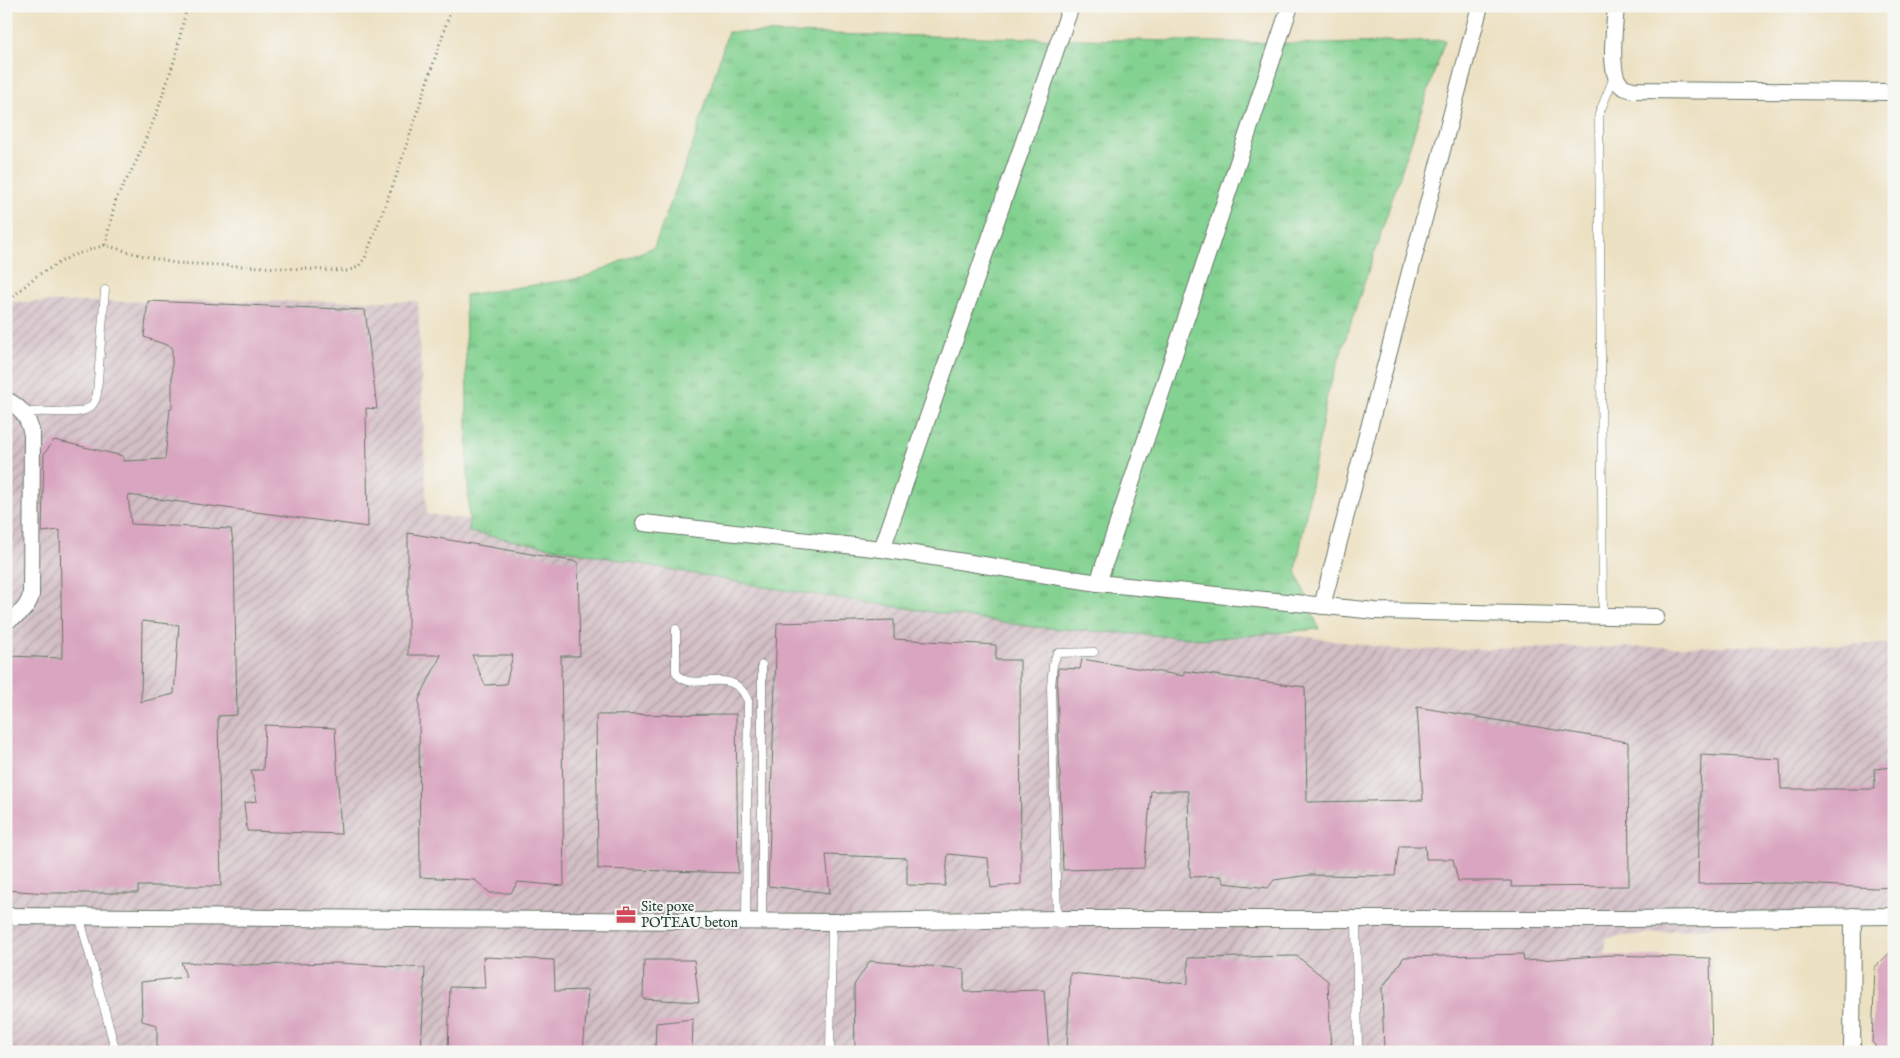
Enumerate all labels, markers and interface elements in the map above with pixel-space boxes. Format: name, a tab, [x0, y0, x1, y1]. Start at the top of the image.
place label: Site poxe POTEAU beton	[641, 898, 739, 932]
office icon: Site poxe POTEAU beton	[615, 904, 637, 926]

